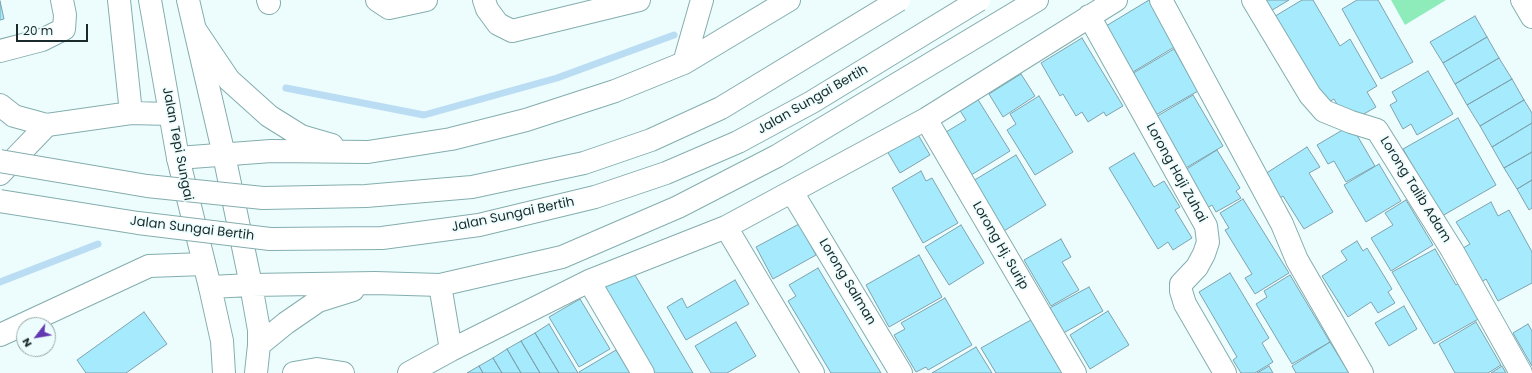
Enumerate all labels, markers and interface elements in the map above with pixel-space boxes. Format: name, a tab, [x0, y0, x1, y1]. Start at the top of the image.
scale bar	[18, 16, 90, 42]
text: 20 m	[23, 22, 53, 39]
street label: Jalan Sungai Bertih	[755, 62, 871, 138]
street label: Jalan Tepi Sungai	[158, 86, 196, 202]
street label: Lorong Haji Zuhai	[1142, 121, 1210, 225]
street label: Lorong Talib Adam	[1376, 134, 1454, 246]
street label: Jalan Sungai Bertih	[450, 194, 576, 236]
street label: Lorong Hj. Surip	[969, 199, 1031, 293]
street label: Jalan Sungai Bertih	[129, 214, 255, 244]
street label: Lorong Salman	[815, 236, 879, 328]
north arrow	[16, 317, 56, 357]
text: N	[18, 335, 36, 350]

